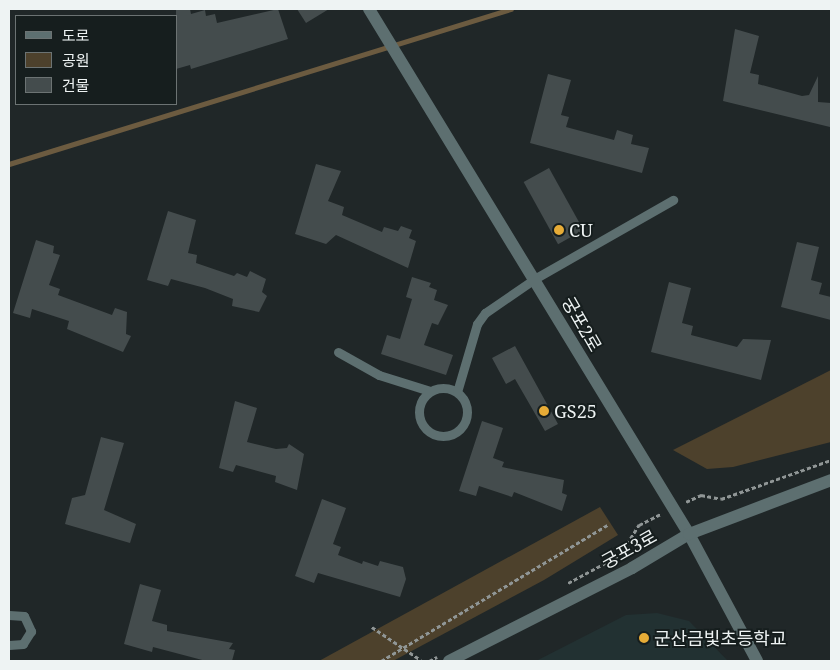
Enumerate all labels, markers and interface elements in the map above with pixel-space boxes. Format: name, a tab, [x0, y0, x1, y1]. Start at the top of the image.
legend	[15, 15, 178, 105]
text: 도로	[62, 25, 90, 45]
text: 공원	[62, 50, 90, 70]
text: 건물	[62, 75, 90, 95]
place label: CU	[569, 219, 593, 241]
marker: CU	[553, 224, 565, 236]
street label: 궁포2로	[558, 293, 606, 355]
place label: GS25	[554, 400, 597, 422]
marker: GS25	[538, 405, 550, 417]
street label: 궁포3로	[598, 525, 660, 573]
place label: 군산금빛초등학교	[654, 627, 786, 649]
marker: 군산금빛초등학교	[638, 632, 650, 644]

